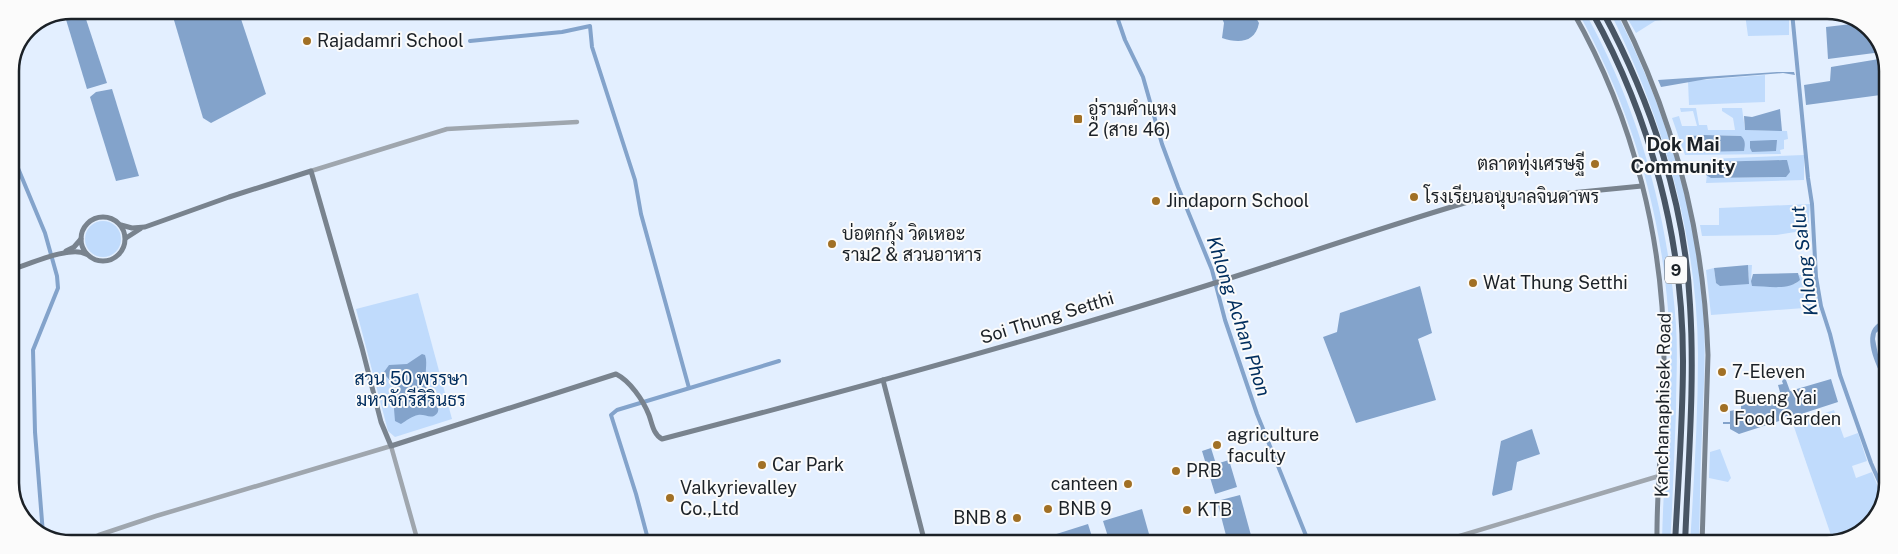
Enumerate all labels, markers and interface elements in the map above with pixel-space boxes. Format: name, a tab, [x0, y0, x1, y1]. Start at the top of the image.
place label: Rajadamri School	[317, 30, 464, 51]
marker: Rajadamri School	[301, 35, 313, 47]
place label: อู่รามคำแหง 2 (สาย 46)	[1088, 97, 1177, 140]
marker: อู่รามคำแหง 2 (สาย 46)	[1072, 113, 1084, 125]
district label: Dok Mai Community	[1631, 133, 1736, 177]
place label: ตลาดทุ่งเศรษฐี	[1477, 151, 1585, 176]
marker: ตลาดทุ่งเศรษฐี	[1589, 158, 1601, 170]
place label: โรงเรียนอนุบาลจินดาพร	[1423, 184, 1599, 209]
place label: Jindaporn School	[1166, 190, 1309, 211]
marker: โรงเรียนอนุบาลจินดาพร	[1408, 191, 1420, 203]
marker: Jindaporn School	[1150, 195, 1162, 207]
water label: Khlong Salut	[1786, 205, 1822, 317]
place label: บ่อตกกุ้ง วิดเหอะ ราม2 & สวนอาหาร	[842, 222, 982, 265]
water label: Khlong Achan Phon	[1203, 233, 1275, 399]
marker: บ่อตกกุ้ง วิดเหอะ ราม2 & สวนอาหาร	[826, 238, 838, 250]
road number: 9	[1665, 256, 1687, 284]
place label: Wat Thung Setthi	[1483, 272, 1628, 293]
marker: Wat Thung Setthi	[1467, 277, 1479, 289]
street label: Soi Thung Setthi	[978, 287, 1116, 348]
street label: Kanchanaphisek Road	[1650, 312, 1675, 498]
place label: 7-Eleven	[1732, 361, 1805, 382]
marker: 7-Eleven	[1716, 366, 1728, 378]
park label: สวน 50 พรรษา มหาจักรีสิรินธร	[354, 368, 468, 410]
place label: Bueng Yai Food Garden	[1734, 387, 1841, 429]
marker: Bueng Yai Food Garden	[1718, 402, 1730, 414]
place label: agriculture faculty	[1227, 424, 1319, 466]
marker: agriculture faculty	[1211, 439, 1223, 451]
place label: Car Park	[772, 454, 844, 475]
marker: Car Park	[756, 459, 768, 471]
place label: PRB	[1186, 460, 1222, 481]
marker: PRB	[1170, 465, 1182, 477]
place label: canteen	[1051, 473, 1118, 494]
place label: Valkyrievalley Co.,Ltd	[680, 477, 797, 519]
marker: canteen	[1122, 478, 1134, 490]
marker: Valkyrievalley Co.,Ltd	[664, 492, 676, 504]
place label: BNB 9	[1058, 498, 1111, 519]
place label: KTB	[1197, 499, 1232, 520]
marker: BNB 9	[1042, 503, 1054, 515]
marker: KTB	[1181, 504, 1193, 516]
place label: BNB 8	[953, 507, 1007, 528]
marker: BNB 8	[1011, 512, 1023, 524]

